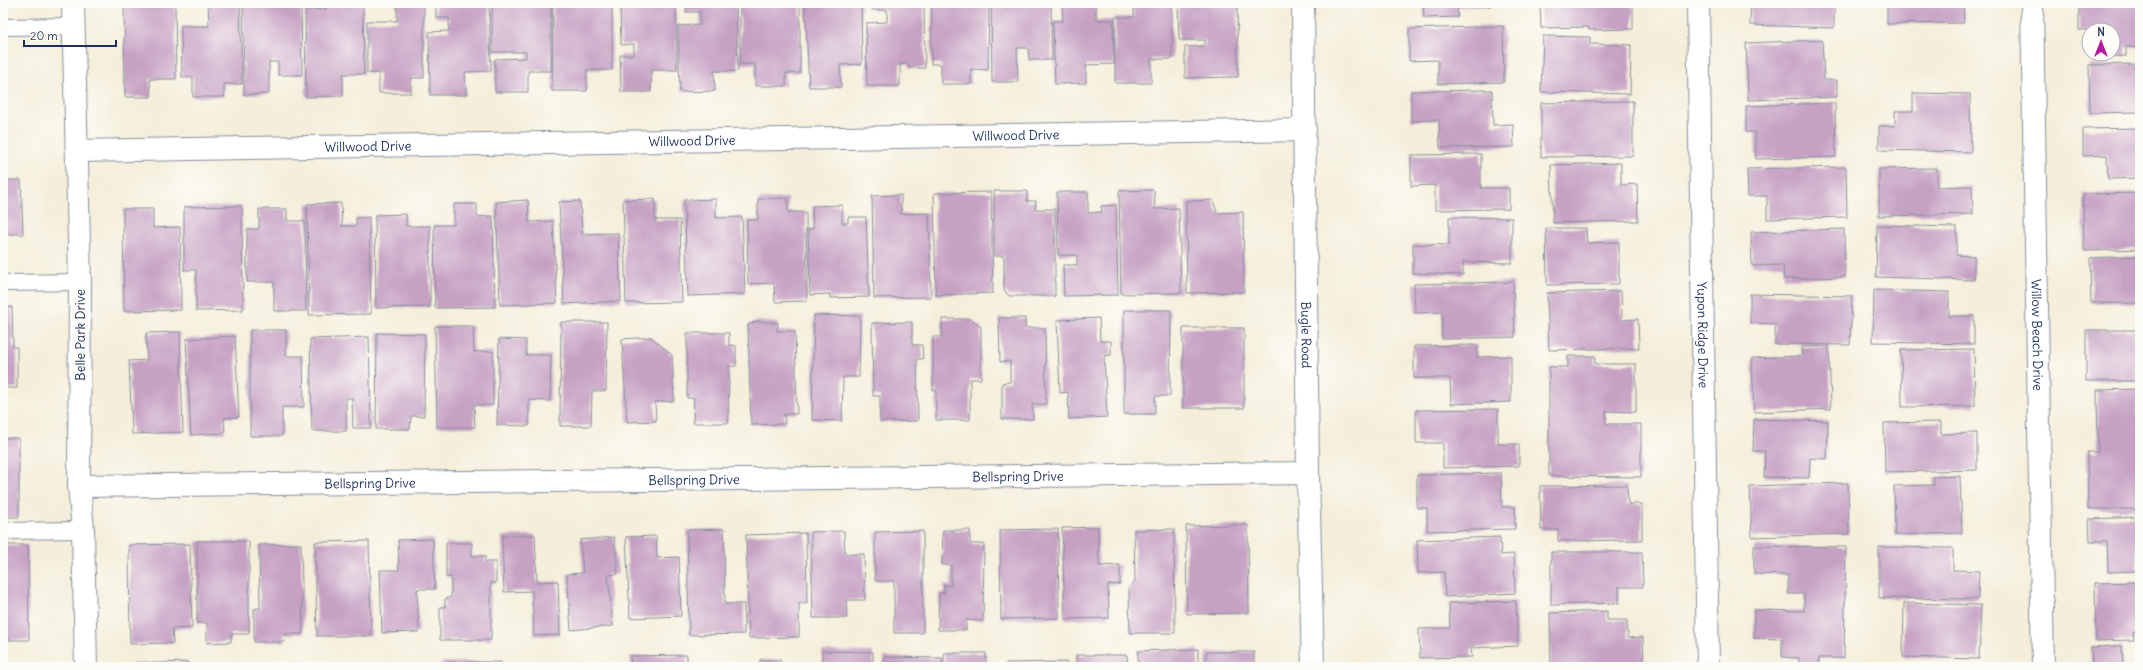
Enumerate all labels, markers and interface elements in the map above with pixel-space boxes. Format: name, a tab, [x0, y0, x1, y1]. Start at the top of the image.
scale bar	[24, 22, 116, 48]
north arrow	[2081, 22, 2121, 62]
text: N	[2097, 25, 2105, 39]
text: 20 m	[30, 28, 58, 43]
street label: Willwood Drive	[972, 126, 1059, 144]
street label: Willwood Drive	[648, 131, 736, 150]
street label: Willwood Drive	[324, 137, 412, 155]
street label: Willow Beach Drive	[2028, 279, 2047, 391]
street label: Yupon Ridge Drive	[1694, 282, 1712, 388]
street label: Belle Park Drive	[72, 289, 89, 381]
street label: Bugle Road	[1298, 301, 1315, 369]
street label: Bellspring Drive	[972, 467, 1064, 485]
street label: Bellspring Drive	[648, 471, 740, 488]
street label: Bellspring Drive	[324, 474, 416, 492]

